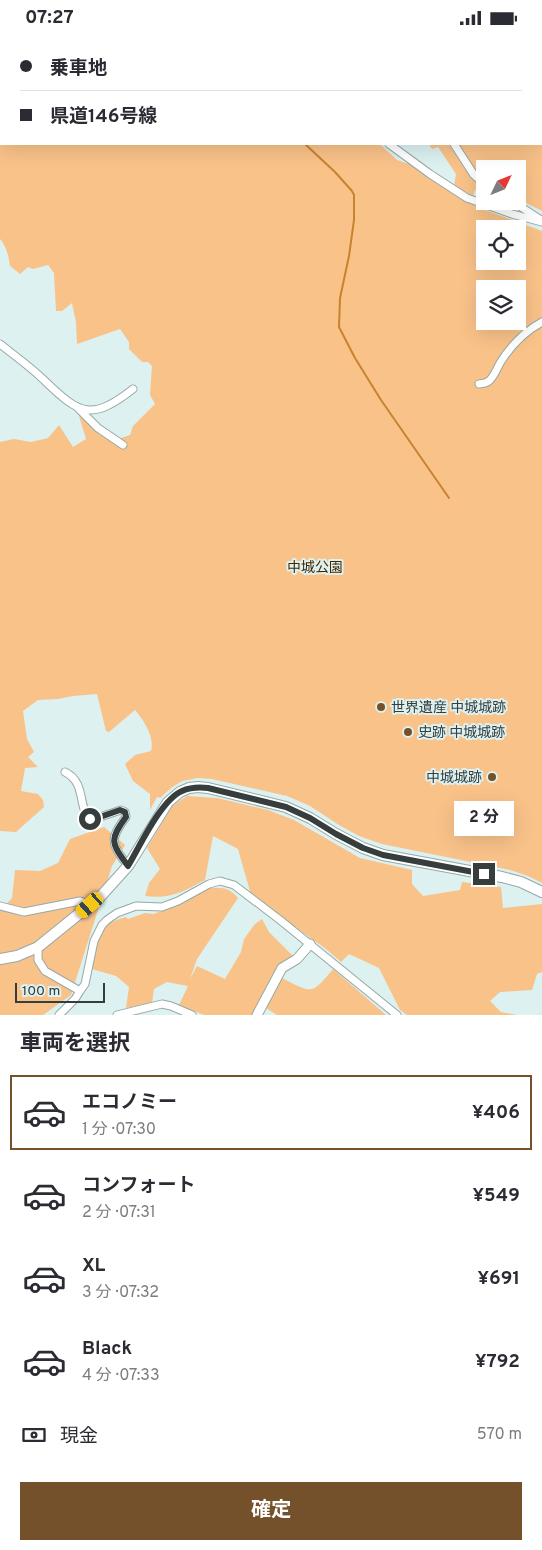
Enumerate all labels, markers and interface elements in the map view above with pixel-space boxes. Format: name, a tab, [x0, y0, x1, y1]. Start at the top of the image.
text: 07:27	[25, 6, 74, 30]
text: 乗車地	[50, 57, 107, 81]
text: 県道146号線	[50, 105, 158, 129]
north arrow	[476, 160, 526, 210]
map controls	[476, 160, 526, 330]
button: locate	[476, 220, 526, 270]
button: layers	[476, 280, 526, 330]
park label: 中城公園	[287, 560, 343, 577]
place label: 世界遺産 中城城跡	[391, 700, 506, 717]
marker: 世界遺産 中城城跡	[375, 701, 387, 713]
place label: 史跡 中城城跡	[418, 725, 505, 742]
marker: 史跡 中城城跡	[402, 726, 414, 738]
place label: 中城城跡	[426, 770, 482, 787]
marker: 中城城跡	[486, 771, 498, 783]
callout: 2 分	[454, 801, 514, 837]
route start	[79, 808, 101, 830]
text: 2 分	[469, 808, 499, 828]
route end	[473, 863, 495, 885]
car	[73, 889, 106, 921]
scale bar	[15, 980, 105, 1003]
text: 100 m	[22, 983, 60, 1000]
text: 車両を選択	[20, 1031, 130, 1058]
icon: car	[22, 1090, 67, 1135]
text: エコノミー	[82, 1091, 177, 1115]
text: ¥406	[472, 1101, 520, 1125]
text: 1 分 · 07:30	[82, 1120, 156, 1140]
icon: car	[22, 1173, 67, 1218]
text: コンフォート	[82, 1174, 195, 1198]
text: ¥549	[473, 1184, 520, 1208]
text: 2 分 · 07:31	[82, 1203, 156, 1223]
text: XL	[82, 1254, 105, 1278]
icon: car	[22, 1256, 67, 1301]
text: ¥691	[477, 1267, 520, 1291]
text: 3 分 · 07:32	[82, 1283, 159, 1303]
text: Black	[82, 1337, 132, 1361]
icon: car	[22, 1339, 67, 1384]
text: ¥792	[475, 1350, 520, 1374]
text: 4 分 · 07:33	[82, 1366, 160, 1386]
icon: cash	[20, 1421, 48, 1449]
text: 現金	[60, 1425, 98, 1449]
text: 570 m	[477, 1425, 522, 1445]
button: 確定	[20, 1482, 522, 1540]

